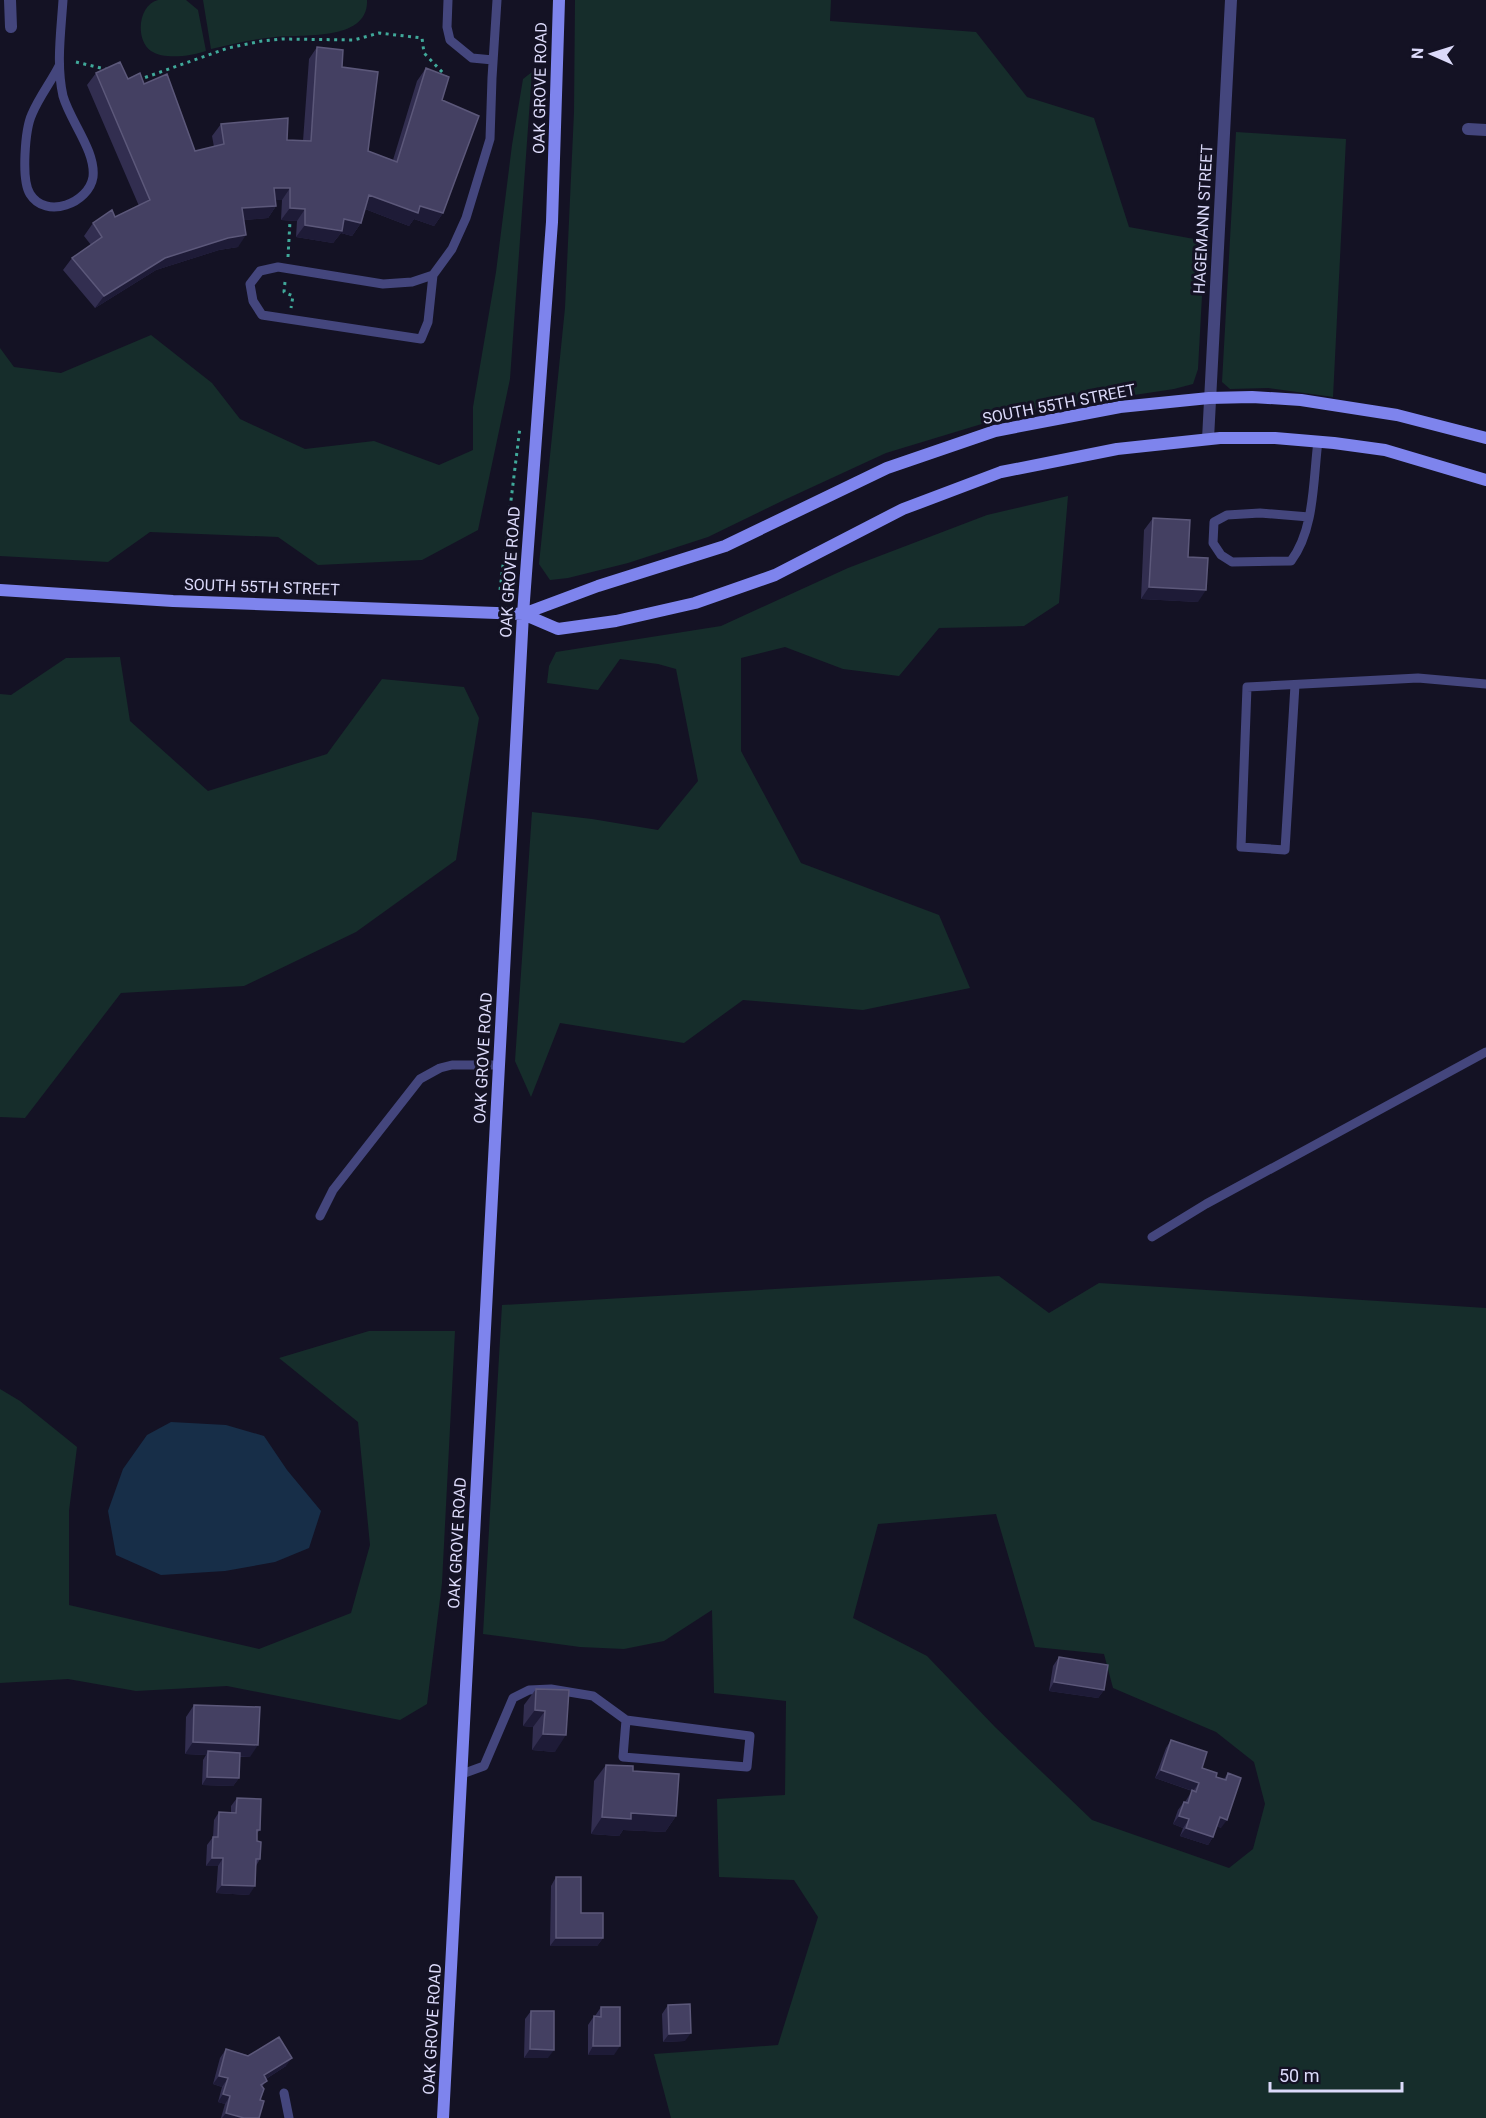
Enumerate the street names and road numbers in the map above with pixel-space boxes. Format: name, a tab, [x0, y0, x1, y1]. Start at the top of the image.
street label: OAK GROVE ROAD	[529, 22, 551, 154]
street label: HAGEMANN STREET	[1190, 143, 1216, 294]
street label: SOUTH 55TH STREET	[981, 380, 1138, 428]
street label: OAK GROVE ROAD	[496, 506, 524, 638]
street label: SOUTH 55TH STREET	[184, 575, 340, 599]
street label: OAK GROVE ROAD	[470, 992, 496, 1124]
street label: OAK GROVE ROAD	[444, 1477, 470, 1609]
street label: OAK GROVE ROAD	[419, 1963, 445, 2095]

